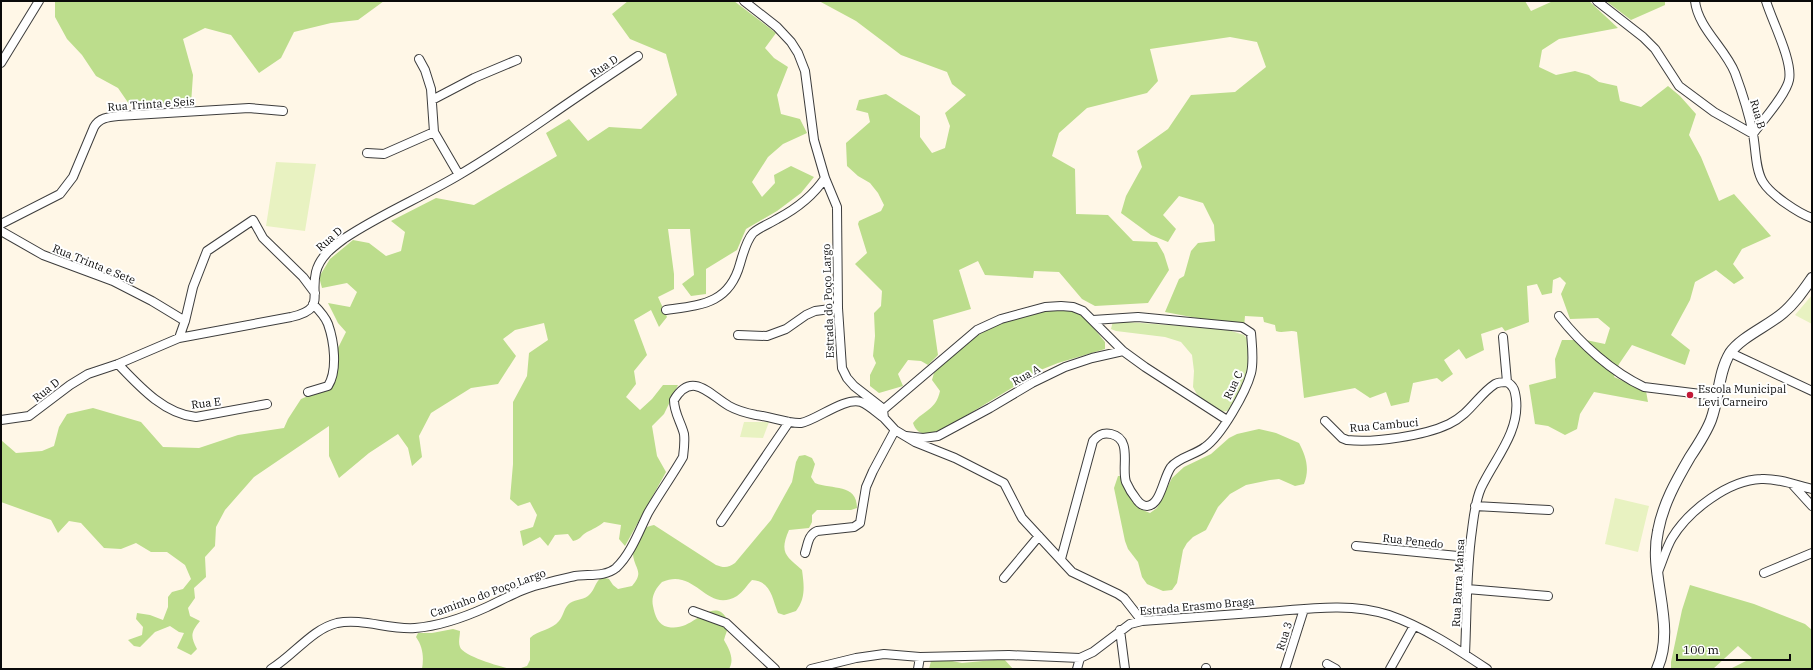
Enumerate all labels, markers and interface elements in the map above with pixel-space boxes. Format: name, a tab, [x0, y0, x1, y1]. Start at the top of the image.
street label: Rua D	[587, 52, 621, 80]
street label: Rua Trinta e Seis	[107, 94, 195, 114]
street label: Rua B	[1747, 98, 1769, 130]
street label: Rua D	[313, 224, 345, 254]
street label: Rua Trinta e Sete	[51, 241, 138, 287]
street label: Estrada do Poço Largo	[819, 243, 837, 359]
street label: Rua A	[1009, 361, 1043, 388]
street label: Rua C	[1220, 369, 1246, 401]
street label: Rua D	[30, 375, 62, 405]
place label: Escola Municipal Levi Carneiro	[1698, 382, 1786, 409]
marker: Escola Municipal Levi Carneiro	[1685, 390, 1695, 400]
street label: Rua E	[190, 394, 222, 412]
street label: Rua Cambuci	[1349, 415, 1419, 435]
street label: Rua Penedo	[1382, 531, 1444, 551]
street label: Rua Barra Mansa	[1449, 538, 1467, 628]
street label: Caminho do Poço Largo	[428, 566, 548, 620]
street label: Estrada Erasmo Braga	[1139, 594, 1255, 618]
street label: Rua 3	[1273, 620, 1295, 652]
scale bar	[1677, 636, 1790, 662]
text: 100 m	[1683, 642, 1719, 657]

